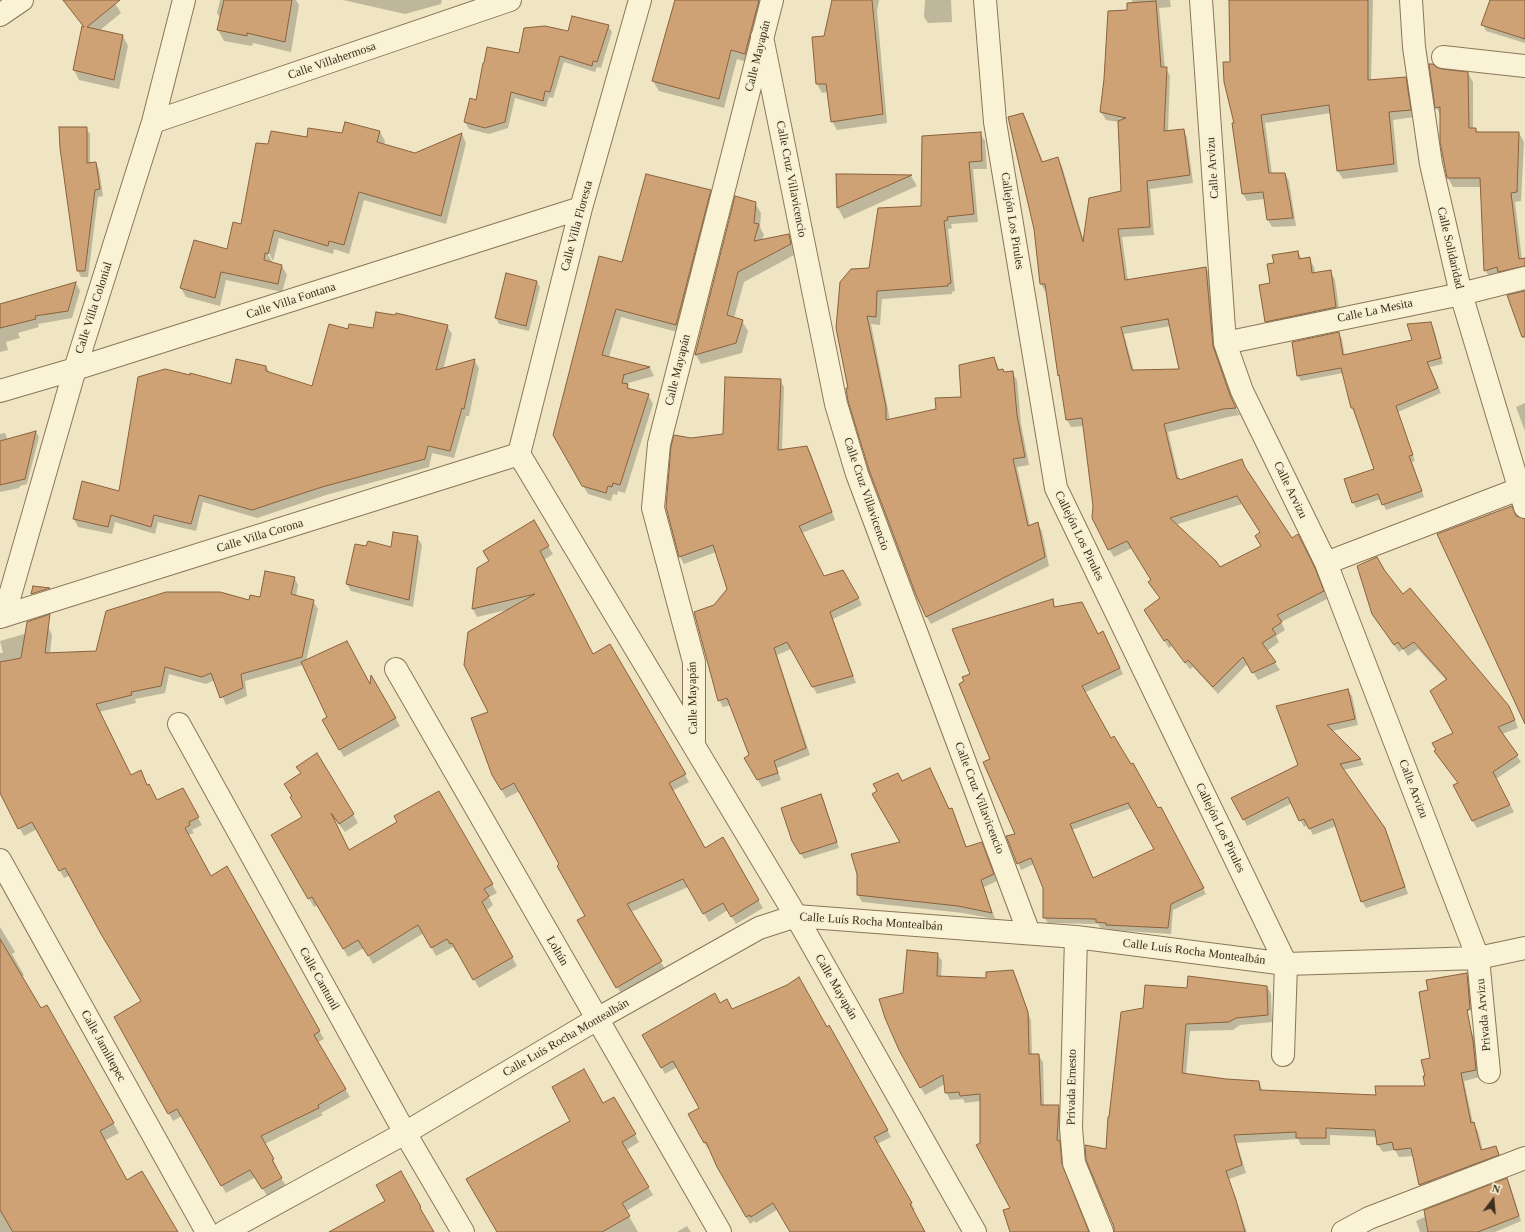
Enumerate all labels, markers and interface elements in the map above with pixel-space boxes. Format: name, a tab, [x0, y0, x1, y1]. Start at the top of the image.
street label: Calle Mayapán	[742, 19, 774, 93]
street label: Calle Villahermosa	[286, 39, 378, 83]
street label: Calle Cruz Villavicencio	[773, 119, 809, 239]
street label: Calle Arvizu	[1204, 137, 1222, 199]
street label: Callejón Los Pirules	[997, 171, 1027, 271]
street label: Calle Villa Floresta	[558, 179, 596, 273]
street label: Calle Solidaridad	[1434, 206, 1466, 290]
street label: Calle Villa Colonial	[72, 260, 116, 356]
street label: Calle Villa Fontana	[244, 280, 338, 322]
street label: Calle La Mesita	[1336, 296, 1414, 326]
street label: Calle Mayapán	[662, 333, 694, 407]
street label: Calle Cruz Villavicencio	[840, 436, 892, 552]
street label: Calle Arvizu	[1270, 459, 1310, 521]
street label: Callejón Los Pirules	[1051, 489, 1107, 583]
street label: Calle Villa Corona	[215, 516, 305, 556]
street label: Calle Mayapán	[685, 661, 701, 735]
street label: Calle Cruz Villavicencio	[951, 740, 1007, 856]
street label: Calle Arvizu	[1395, 758, 1431, 820]
street label: Callejón Los Pirules	[1192, 781, 1248, 875]
street label: Calle Luís Rocha Montealbán	[799, 910, 943, 934]
street label: Loltún	[543, 934, 571, 968]
street label: Calle Luís Rocha Montealbán	[1122, 936, 1266, 968]
street label: Calle Cantunil	[296, 945, 342, 1013]
street label: Calle Mayapán	[812, 952, 860, 1022]
street label: Privada Arvizu	[1474, 978, 1494, 1052]
street label: Calle Luís Rocha Montealbán	[500, 996, 632, 1080]
street label: Calle Jamiltepec	[77, 1008, 129, 1084]
street label: Privada Ernesto	[1064, 1049, 1080, 1125]
north arrow	[1473, 1180, 1513, 1220]
text: N	[1491, 1182, 1502, 1195]

